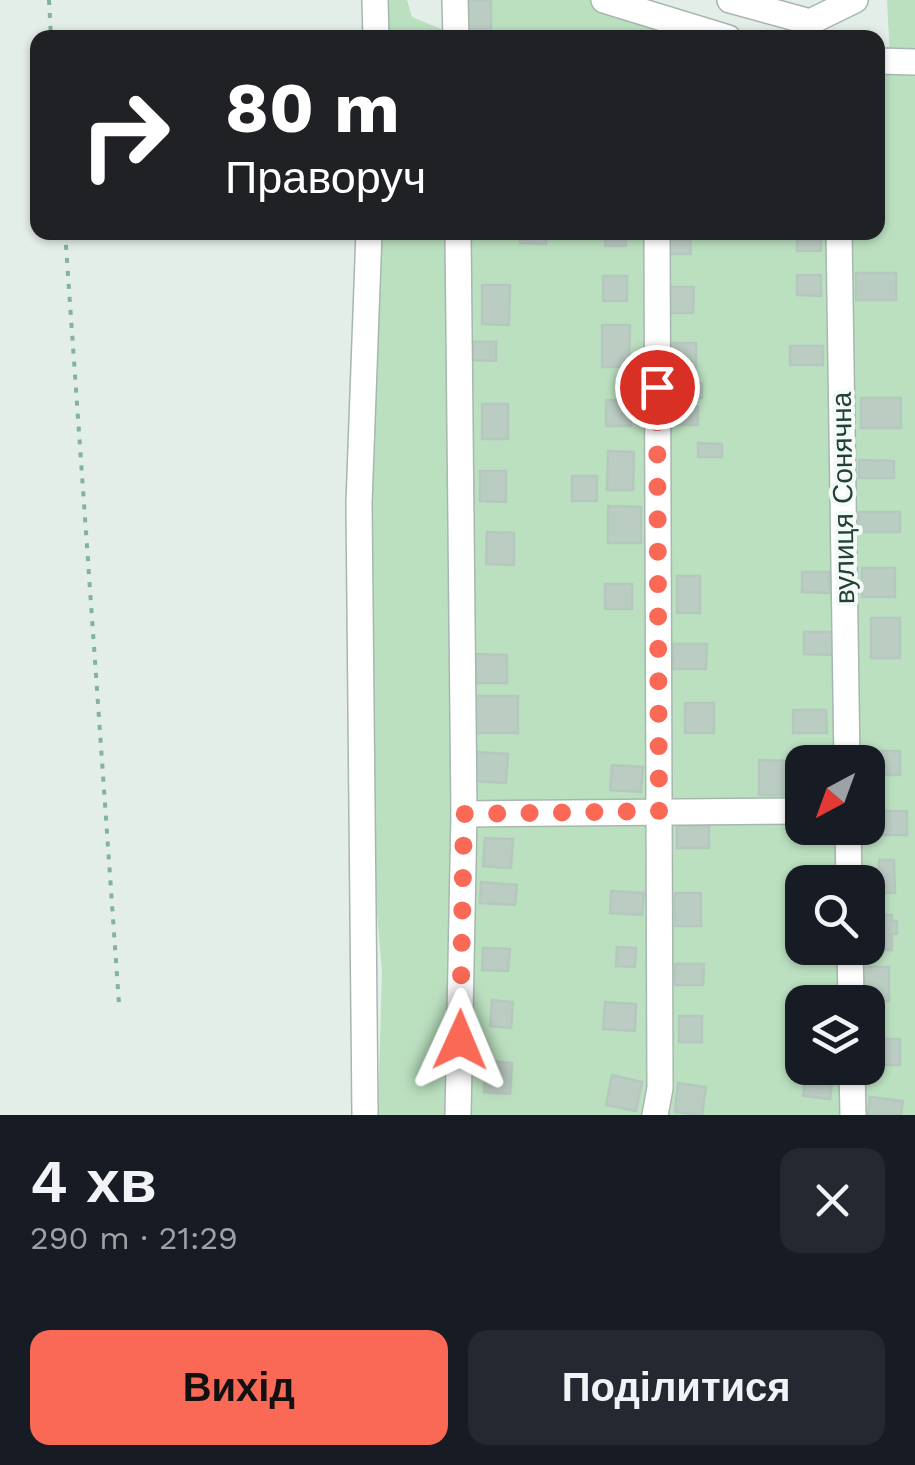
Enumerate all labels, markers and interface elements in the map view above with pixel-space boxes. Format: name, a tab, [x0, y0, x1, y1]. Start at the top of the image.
text: 80 m	[225, 67, 400, 149]
icon: right	[60, 70, 190, 200]
text: Праворуч	[225, 151, 426, 204]
pin	[615, 345, 700, 430]
icon: arrive	[630, 360, 685, 415]
street label: вулиця Сонячна	[825, 391, 861, 604]
north arrow	[785, 745, 885, 845]
map controls	[785, 745, 885, 1085]
button: search	[785, 865, 885, 965]
button: layers	[785, 985, 885, 1085]
position arrow	[408, 988, 512, 1092]
text: 4 хв	[30, 1146, 157, 1217]
button: close	[780, 1148, 885, 1253]
text: 290 m · 21:29	[30, 1219, 238, 1257]
button: Вихід	[30, 1330, 448, 1445]
button: Поділитися	[468, 1330, 885, 1445]

